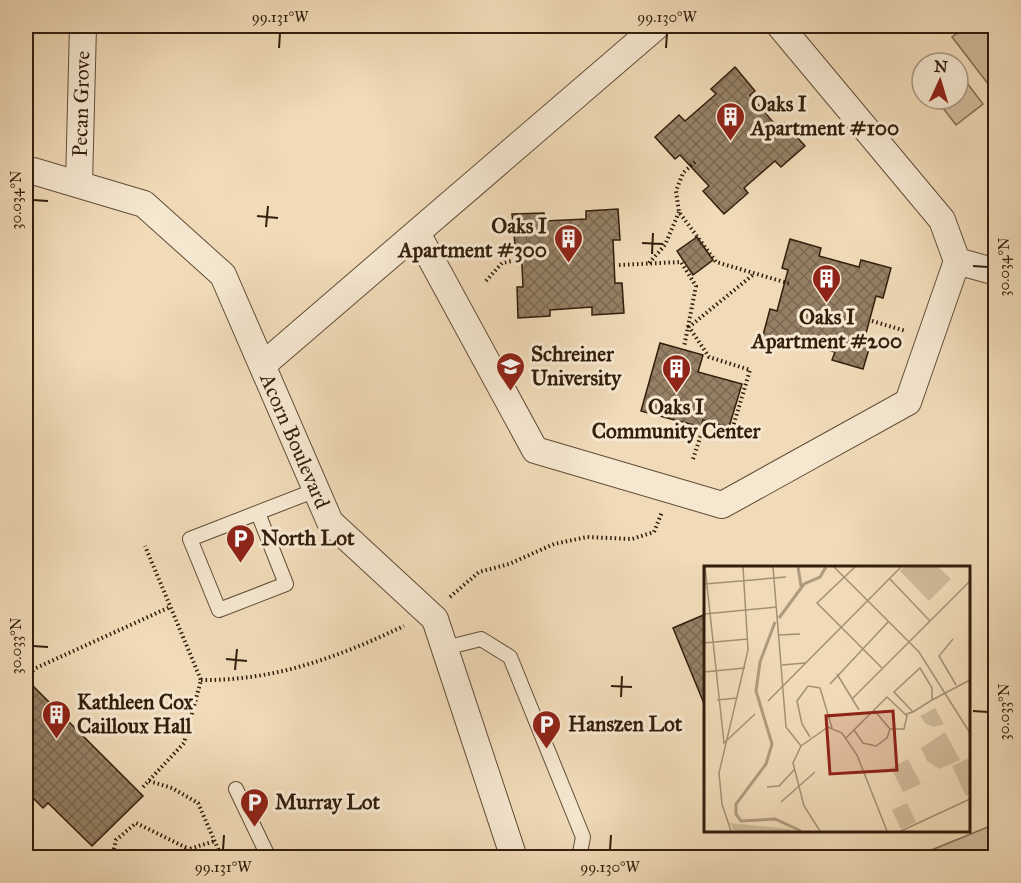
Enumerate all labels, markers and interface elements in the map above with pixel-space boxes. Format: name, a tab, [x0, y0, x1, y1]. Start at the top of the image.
text: 99.131°W	[252, 8, 309, 26]
text: 99.130°W	[637, 8, 698, 26]
street label: Pecan Grove	[67, 50, 95, 157]
north arrow	[910, 51, 970, 111]
text: N	[934, 57, 949, 77]
place label: Oaks I Apartment #100	[749, 91, 899, 141]
building icon: Oaks I Apartment #100	[714, 100, 746, 142]
text: 30.034°N	[7, 170, 25, 230]
place label: Oaks I Apartment #300	[397, 213, 547, 263]
building icon: Oaks I Apartment #300	[552, 222, 584, 264]
text: 30.034°N	[995, 237, 1013, 297]
building icon: Oaks I Apartment #200	[811, 262, 843, 304]
place label: Oaks I Apartment #200	[750, 304, 902, 354]
place label: Schreiner University	[531, 341, 622, 391]
school or university icon: Schreiner University	[494, 350, 526, 392]
building icon: Oaks I Community Center	[660, 352, 692, 394]
street label: Acorn Boulevard	[254, 369, 336, 513]
place label: Oaks I Community Center	[592, 394, 761, 444]
parking icon: North Lot	[224, 522, 256, 564]
place label: North Lot	[261, 525, 355, 551]
inset map	[704, 566, 970, 832]
text: 30.033°N	[7, 617, 25, 674]
text: 30.033°N	[995, 683, 1013, 740]
place label: Kathleen Cox Cailloux Hall	[77, 689, 194, 739]
building icon: Kathleen Cox Cailloux Hall	[40, 698, 72, 740]
parking icon: Hanszen Lot	[531, 708, 563, 750]
place label: Hanszen Lot	[568, 711, 683, 737]
parking icon: Murray Lot	[238, 786, 270, 828]
place label: Murray Lot	[275, 789, 381, 815]
text: 99.131°W	[195, 858, 252, 876]
text: 99.130°W	[580, 858, 641, 876]

